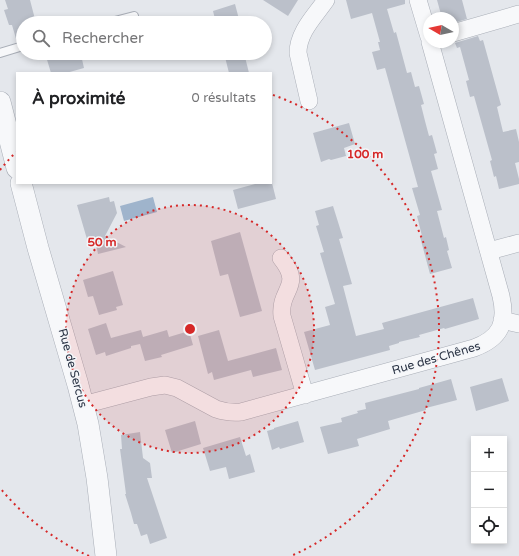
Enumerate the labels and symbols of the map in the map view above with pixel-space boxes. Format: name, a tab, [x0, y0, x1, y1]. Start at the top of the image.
north arrow	[423, 12, 459, 48]
text: 100 m	[347, 147, 383, 161]
text: 50 m	[87, 235, 117, 249]
centre of rings	[183, 322, 197, 336]
street label: Rue de Sercus	[56, 327, 90, 409]
street label: Rue des Chênes	[390, 339, 482, 377]

